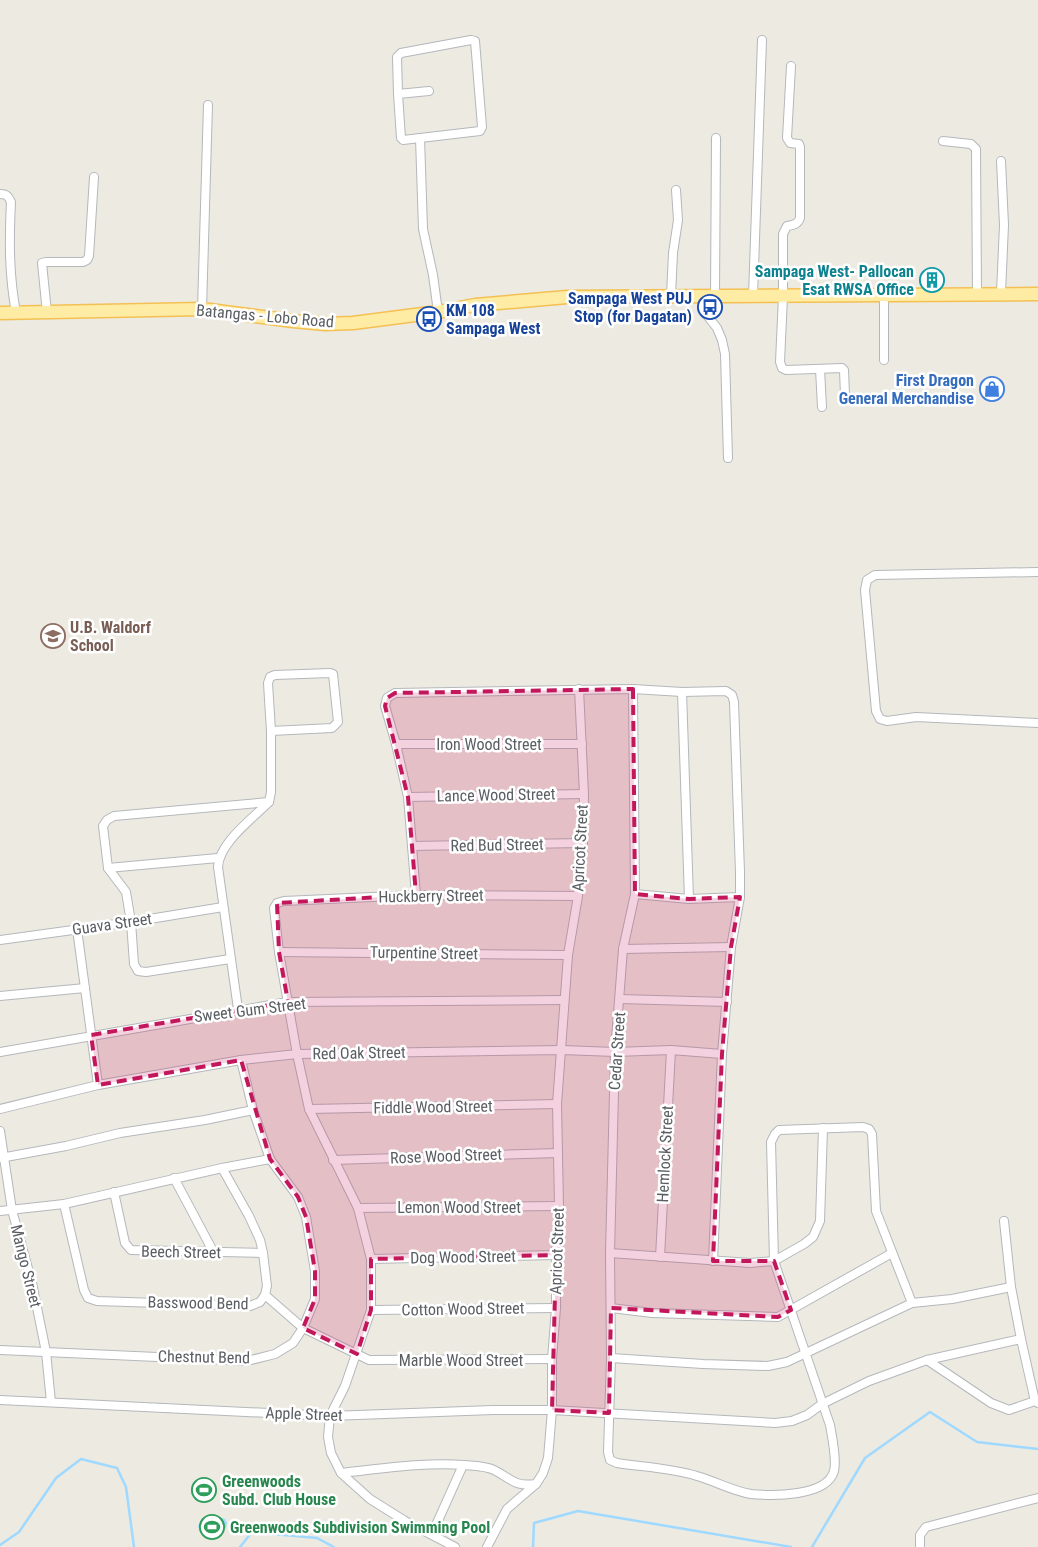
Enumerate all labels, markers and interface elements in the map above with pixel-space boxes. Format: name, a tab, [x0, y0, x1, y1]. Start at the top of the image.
place label: Sampaga West- Pallocan Esat RWSA Office	[755, 262, 914, 299]
building icon: Sampaga West- Pallocan Esat RWSA Office	[919, 267, 945, 293]
place label: Sampaga West PUJ Stop (for Dagatan)	[568, 289, 692, 326]
bus stop icon: Sampaga West PUJ Stop (for Dagatan)	[697, 294, 723, 320]
street label: Batangas - Lobo Road	[195, 301, 335, 331]
place label: KM 108 Sampaga West	[446, 301, 540, 338]
bus stop icon: KM 108 Sampaga West	[416, 306, 442, 332]
place label: First Dragon General Merchandise	[839, 371, 974, 408]
shop icon: First Dragon General Merchandise	[979, 376, 1005, 402]
place label: U.B. Waldorf School	[70, 618, 152, 655]
school or university icon: U.B. Waldorf School	[40, 623, 66, 649]
street label: Iron Wood Street	[436, 735, 542, 754]
street label: Lance Wood Street	[436, 784, 556, 806]
street label: Apricot Street	[568, 804, 592, 892]
street label: Red Bud Street	[450, 835, 544, 855]
street label: Huckberry Street	[378, 886, 484, 906]
street label: Guava Street	[71, 909, 153, 939]
street label: Turpentine Street	[370, 943, 479, 963]
street label: Sweet Gum Street	[193, 994, 307, 1026]
street label: Cedar Street	[605, 1011, 629, 1091]
street label: Red Oak Street	[312, 1043, 406, 1063]
street label: Fiddle Wood Street	[373, 1096, 493, 1118]
street label: Hemlock Street	[653, 1105, 677, 1203]
street label: Rose Wood Street	[390, 1145, 503, 1167]
street label: Lemon Wood Street	[397, 1198, 521, 1217]
street label: Apricot Street	[546, 1207, 568, 1295]
street label: Mango Street	[7, 1223, 46, 1310]
street label: Beech Street	[141, 1242, 221, 1262]
street label: Dog Wood Street	[410, 1247, 516, 1267]
street label: Basswood Bend	[147, 1293, 249, 1313]
street label: Cotton Wood Street	[401, 1298, 525, 1320]
street label: Chestnut Bend	[158, 1347, 250, 1367]
street label: Marble Wood Street	[399, 1351, 524, 1370]
street label: Apple Street	[265, 1403, 343, 1425]
place label: Greenwoods Subd. Club House	[222, 1472, 336, 1509]
sports icon: Greenwoods Subd. Club House	[191, 1477, 217, 1503]
sports icon: Greenwoods Subdivision Swimming Pool	[199, 1514, 225, 1540]
place label: Greenwoods Subdivision Swimming Pool	[230, 1518, 490, 1537]

